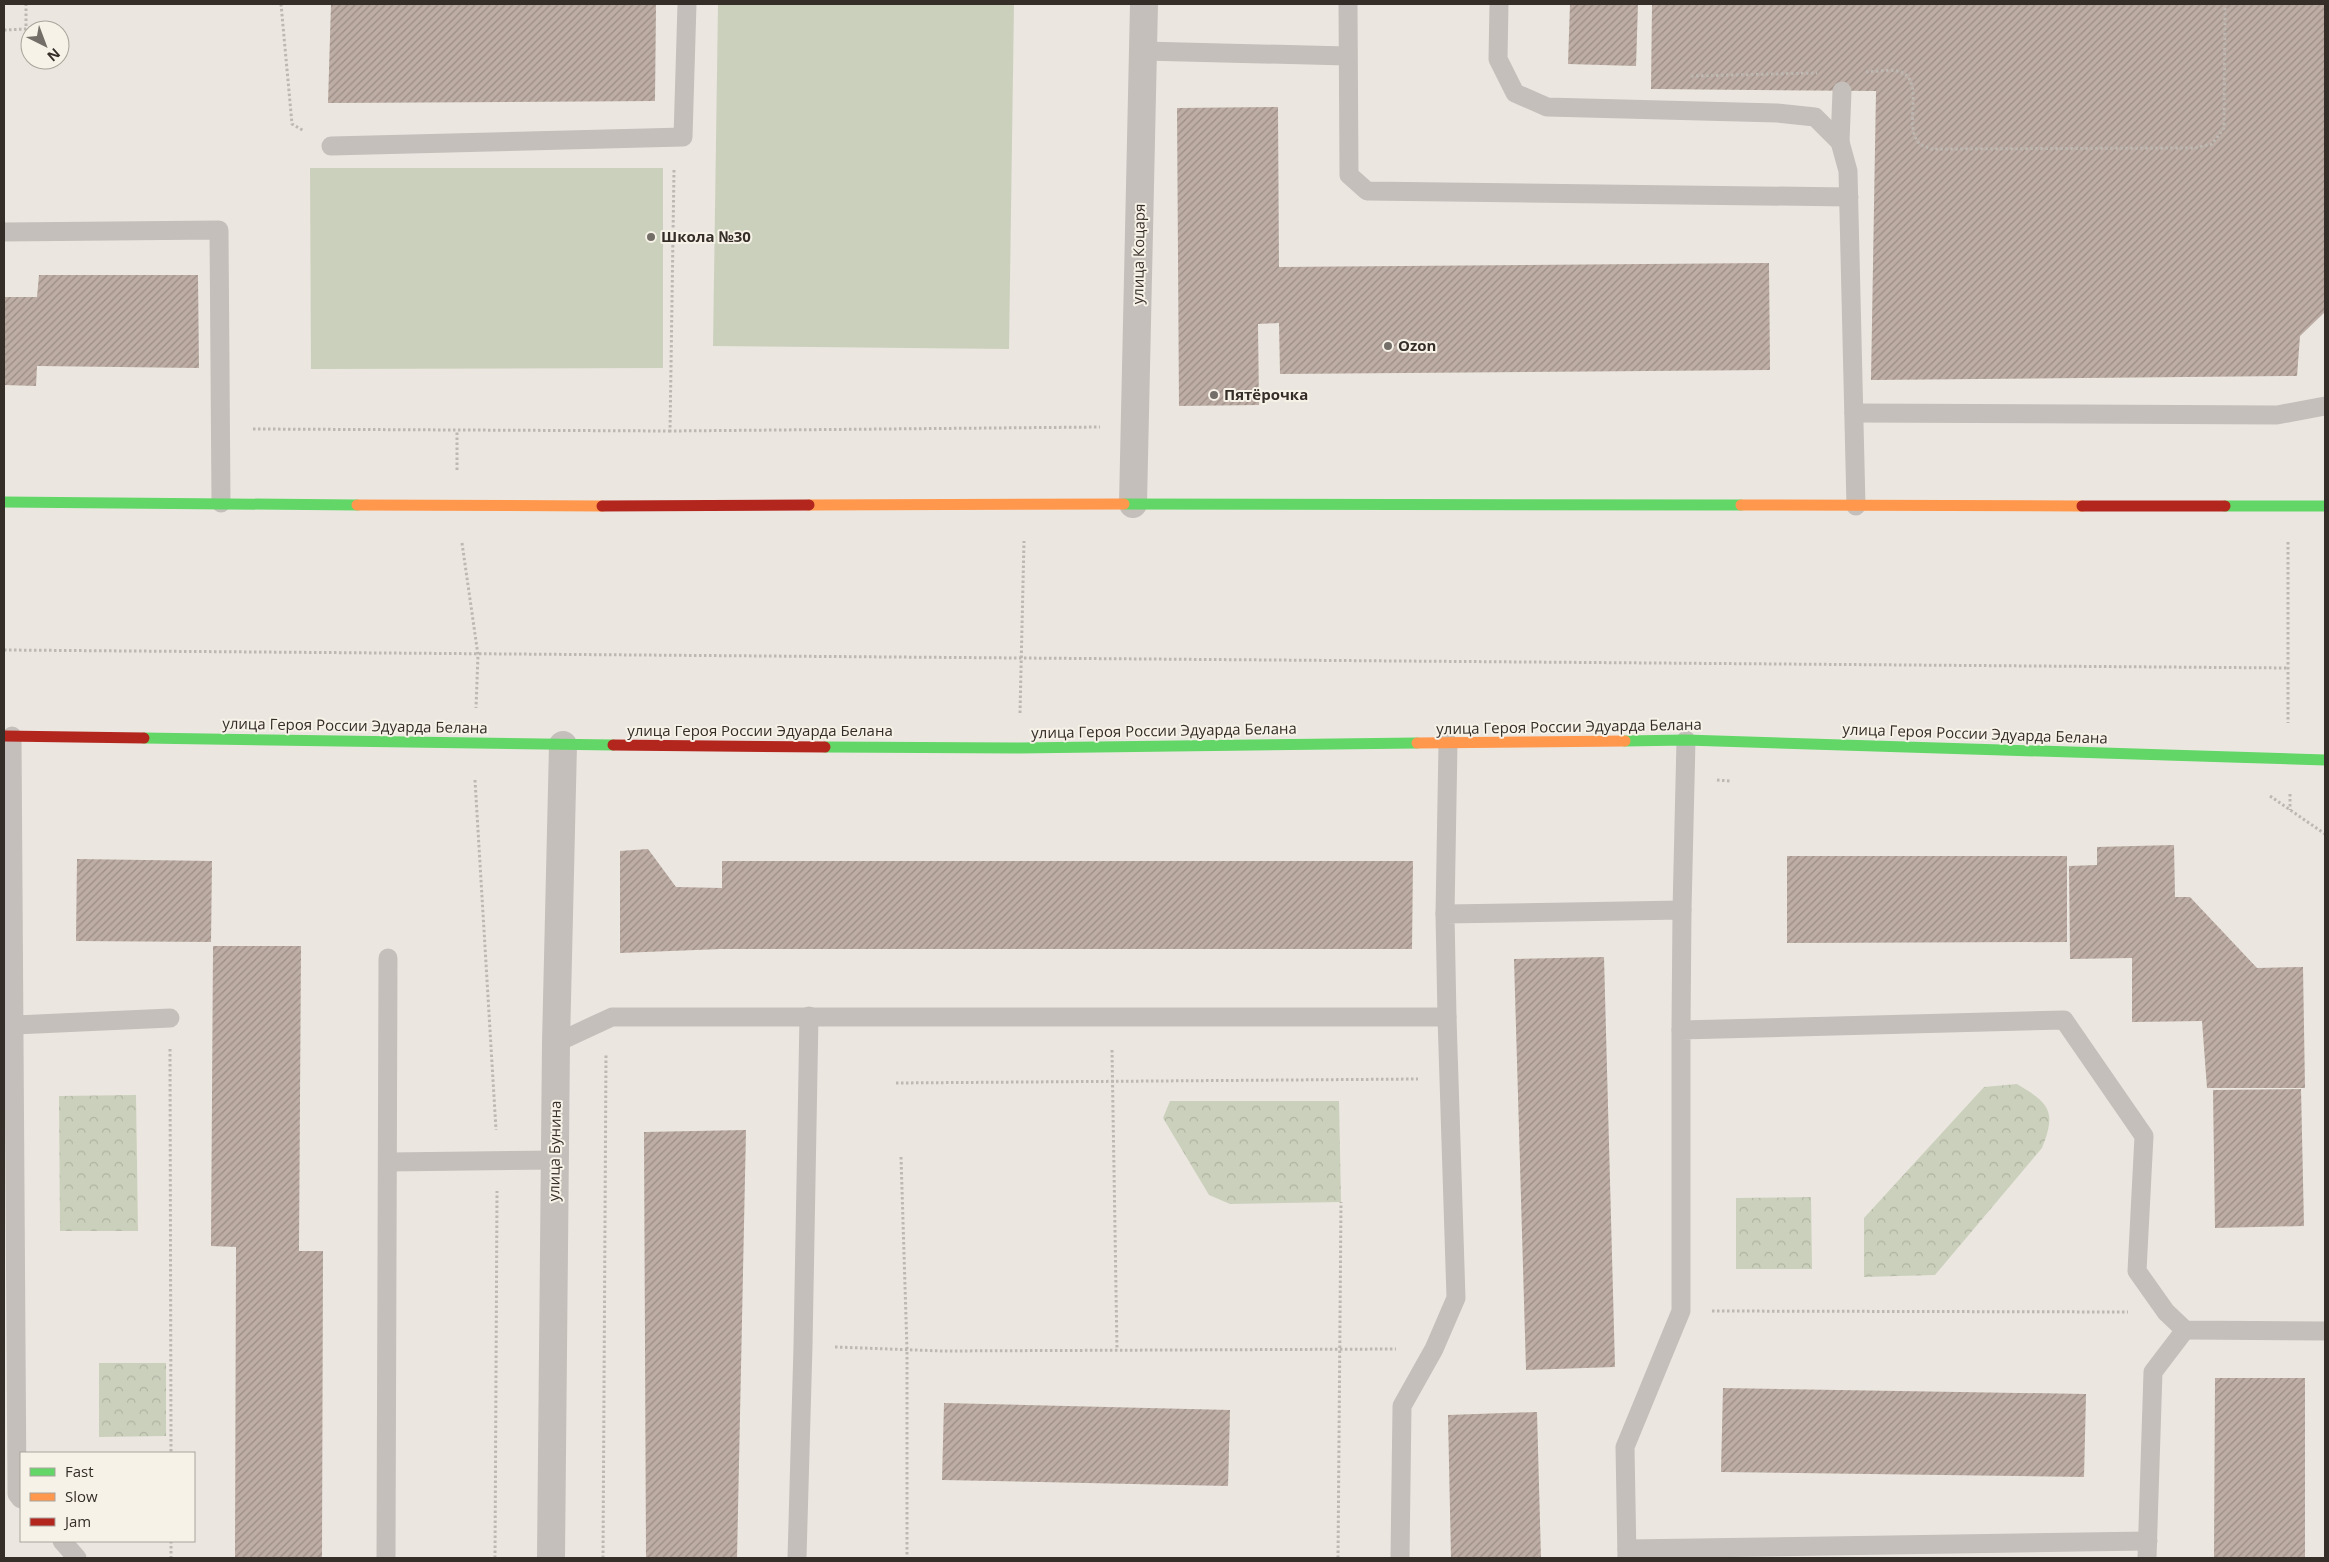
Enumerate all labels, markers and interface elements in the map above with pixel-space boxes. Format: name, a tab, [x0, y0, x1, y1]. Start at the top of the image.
north arrow	[20, 20, 70, 70]
text: N	[43, 44, 65, 66]
street label: улица Коцаря	[1127, 203, 1149, 304]
place label: Школа №30	[661, 226, 751, 246]
marker: Школа №30	[645, 231, 657, 243]
place label: Ozon	[1398, 335, 1436, 355]
marker: Ozon	[1382, 340, 1394, 352]
place label: Пятёрочка	[1224, 384, 1308, 404]
marker: Пятёрочка	[1208, 389, 1220, 401]
street label: улица Героя России Эдуарда Белана	[222, 713, 488, 737]
street label: улица Героя России Эдуарда Белана	[1436, 714, 1702, 738]
street label: улица Героя России Эдуарда Белана	[1031, 718, 1297, 742]
street label: улица Героя России Эдуарда Белана	[1842, 718, 2108, 748]
street label: улица Героя России Эдуарда Белана	[627, 720, 893, 740]
street label: улица Бунина	[543, 1100, 565, 1202]
legend	[20, 1452, 195, 1542]
text: Fast	[65, 1461, 94, 1481]
text: Slow	[65, 1486, 98, 1506]
text: Jam	[63, 1511, 91, 1531]

